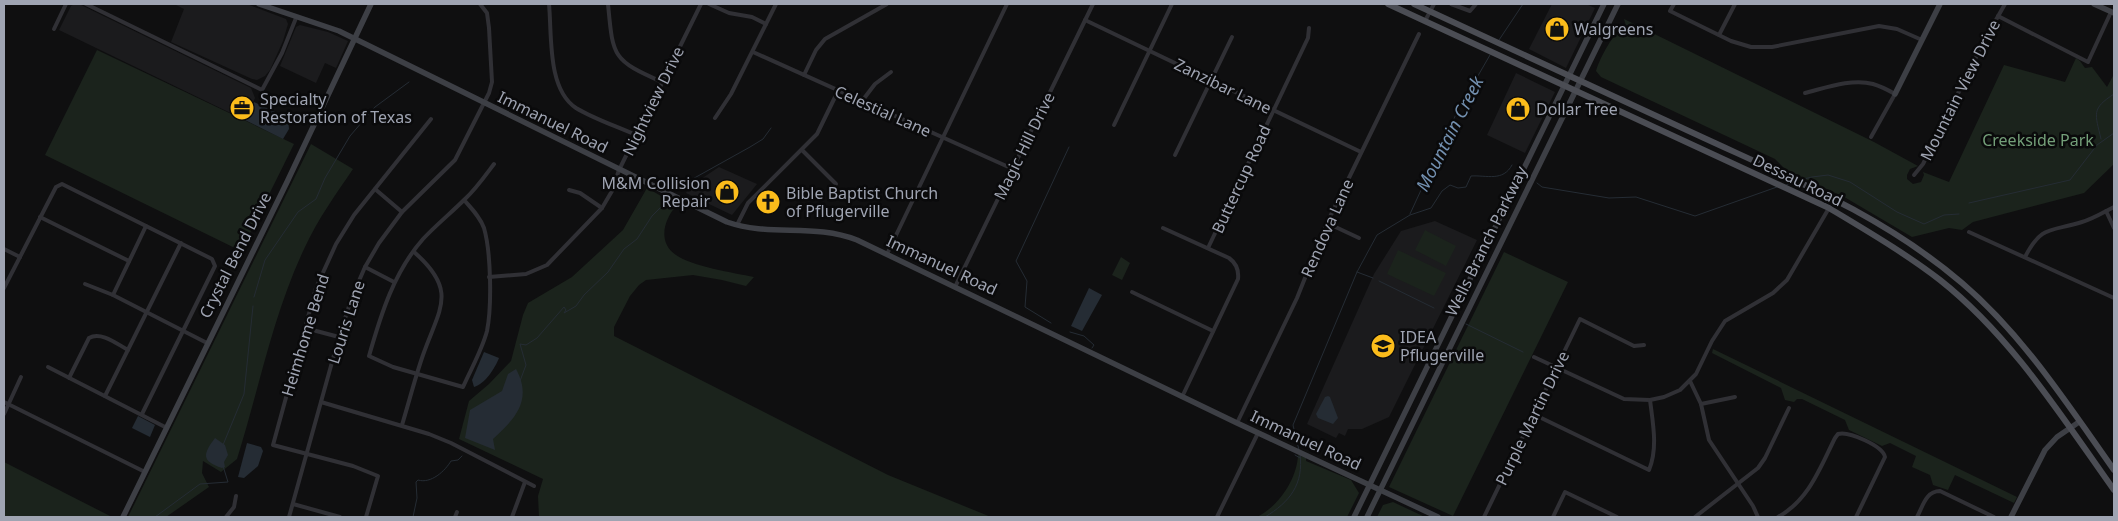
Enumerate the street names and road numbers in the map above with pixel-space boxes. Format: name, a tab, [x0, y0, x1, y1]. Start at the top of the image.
street label: Mountain View Drive	[1915, 16, 2005, 164]
street label: Nightview Drive	[617, 43, 689, 159]
street label: Zanzibar Lane	[1171, 53, 1275, 119]
street label: Celestial Lane	[831, 80, 935, 142]
street label: Immanuel Road	[494, 86, 612, 158]
street label: Magic Hill Drive	[988, 88, 1060, 204]
street label: Buttercup Road	[1206, 121, 1276, 237]
street label: Dessau Road	[1749, 149, 1847, 211]
street label: Wells Branch Parkway	[1440, 162, 1532, 320]
street label: Rendova Lane	[1295, 175, 1359, 281]
street label: Crystal Bend Drive	[194, 188, 276, 322]
street label: Immanuel Road	[883, 230, 1001, 300]
street label: Heimhome Bend	[276, 271, 334, 399]
street label: Louris Lane	[322, 277, 370, 367]
street label: Purple Martin Drive	[1490, 347, 1574, 489]
street label: Immanuel Road	[1247, 405, 1365, 475]

